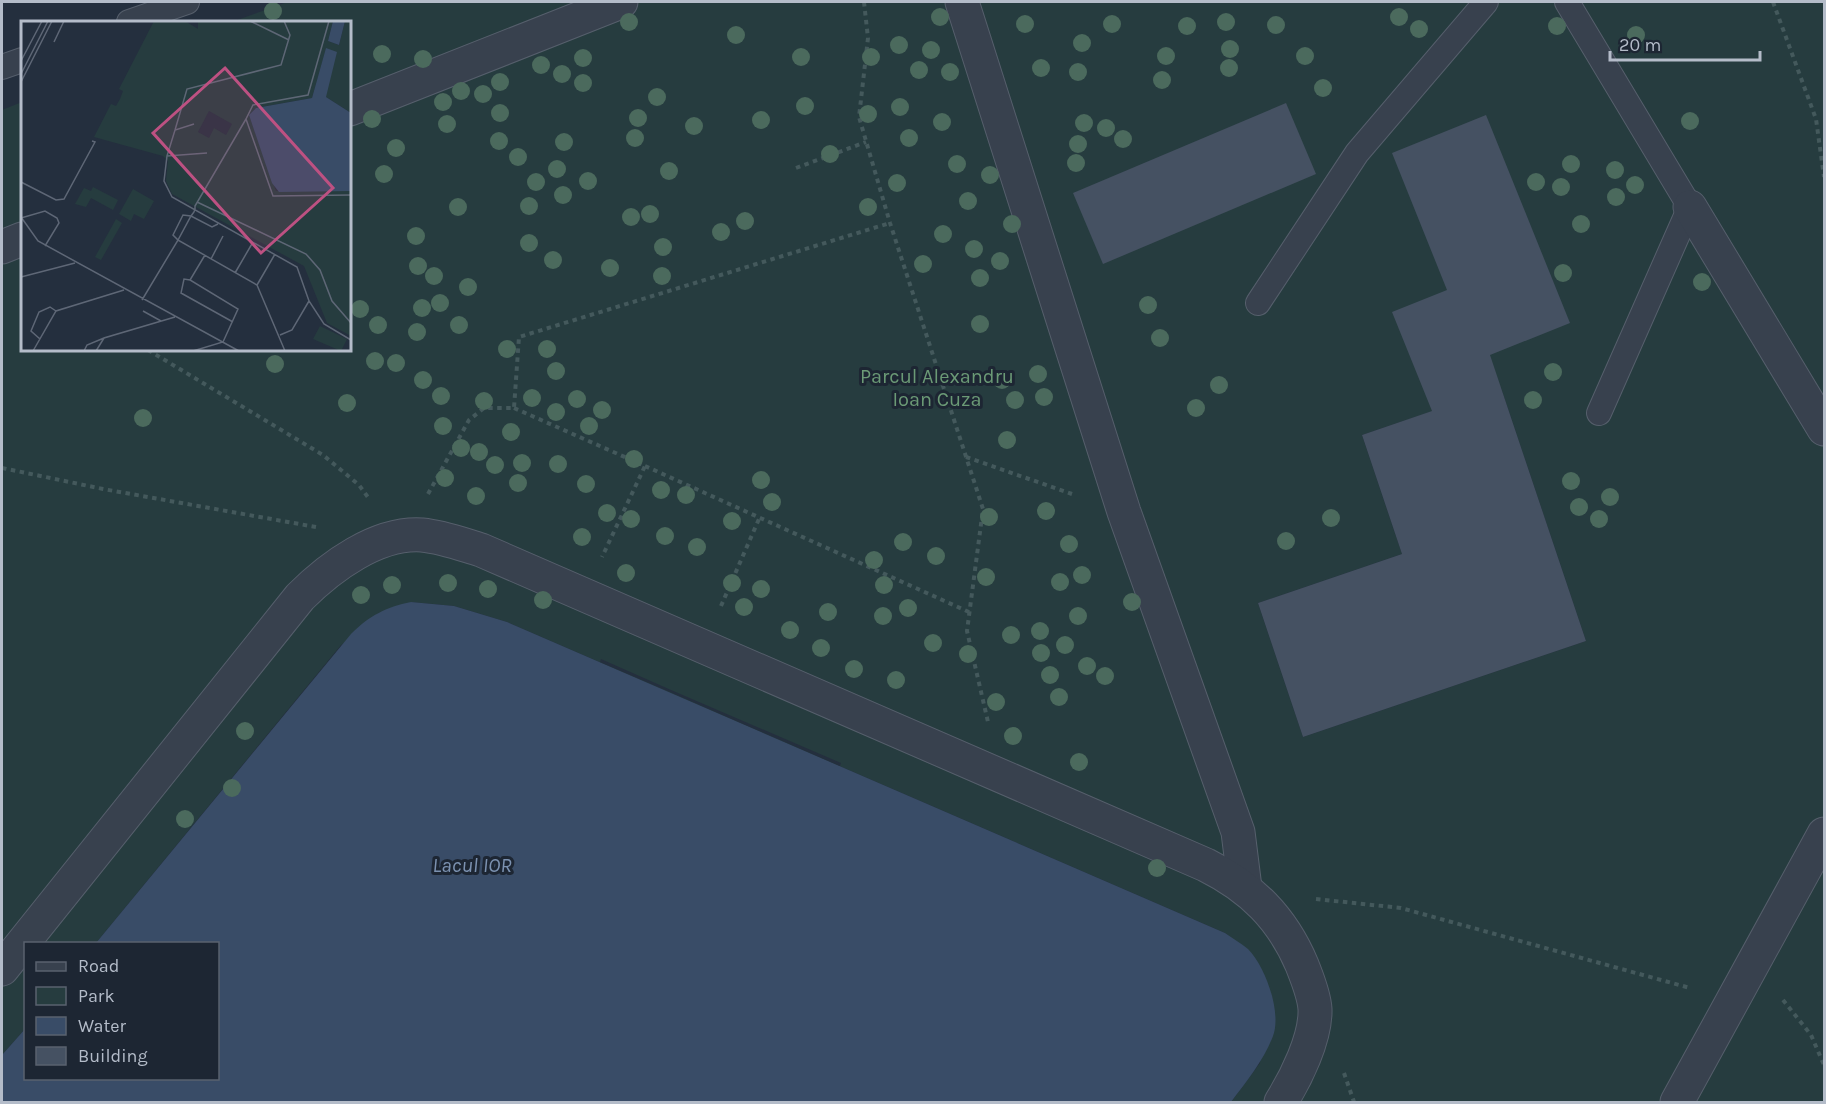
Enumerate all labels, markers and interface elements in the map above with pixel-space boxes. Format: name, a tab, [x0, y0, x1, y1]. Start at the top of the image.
inset map	[21, 21, 351, 351]
scale bar	[1610, 24, 1760, 62]
text: 20 m	[1619, 34, 1661, 56]
park label: Parcul Alexandru Ioan Cuza	[860, 365, 1014, 411]
water label: Lacul IOR	[432, 853, 512, 877]
legend	[24, 942, 219, 1080]
text: Road	[78, 955, 119, 977]
text: Park	[78, 985, 115, 1007]
text: Water	[78, 1015, 126, 1037]
text: Building	[78, 1045, 148, 1067]

